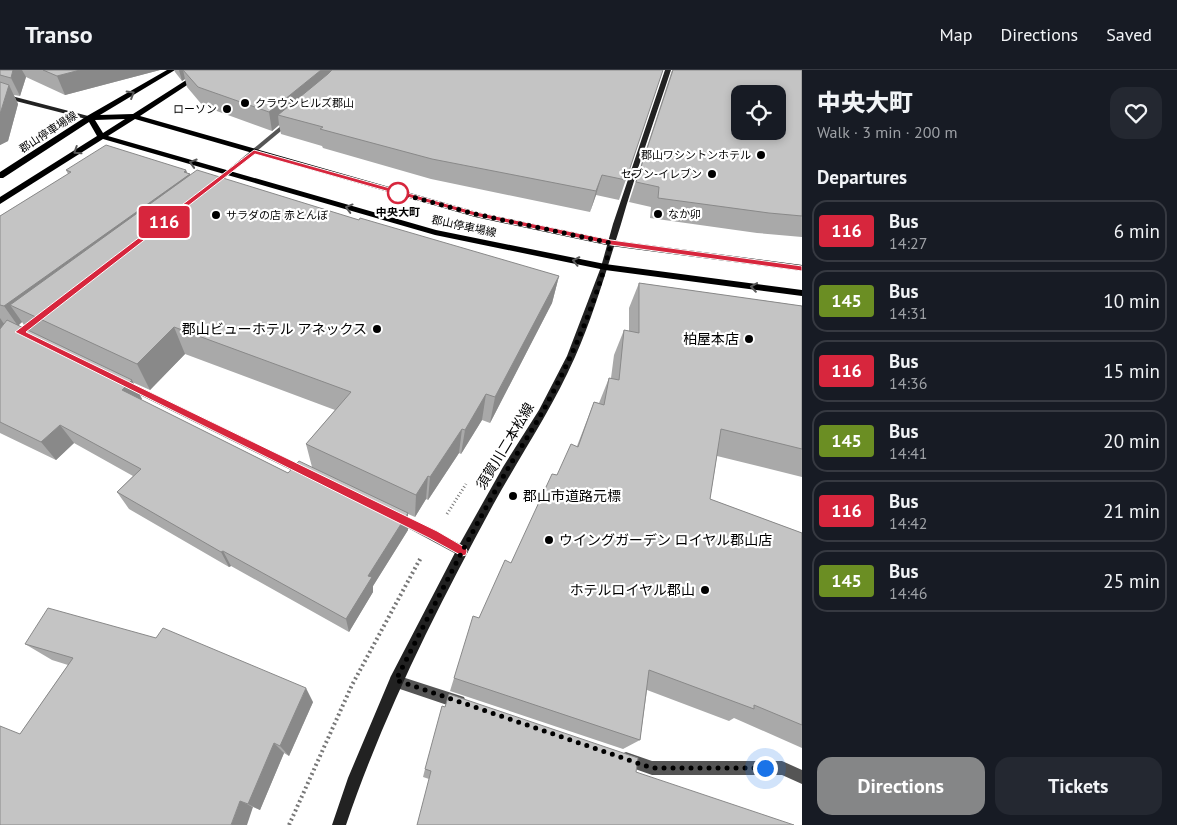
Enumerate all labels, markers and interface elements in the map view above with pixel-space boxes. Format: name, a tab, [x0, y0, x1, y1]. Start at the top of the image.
text: Transo	[25, 19, 93, 50]
text: Map	[940, 23, 972, 46]
text: Directions	[1000, 23, 1078, 46]
text: Saved	[1106, 23, 1152, 46]
map controls	[731, 85, 786, 140]
button: locate	[731, 85, 786, 140]
text: 中央大町	[817, 87, 913, 118]
button: heart	[1110, 87, 1162, 139]
one-way arrow	[125, 91, 134, 101]
place label: クラウンヒルズ郡山	[255, 96, 354, 110]
marker: クラウンヒルズ郡山	[239, 97, 251, 109]
place label: ローソン	[173, 102, 217, 116]
marker: ローソン	[221, 103, 233, 115]
street label: 郡山停車場線	[17, 108, 79, 156]
text: Walk · 3 min · 200 m	[817, 122, 957, 142]
one-way arrow	[74, 145, 83, 154]
place label: 郡山ワシントンホテル	[641, 148, 751, 162]
marker: 郡山ワシントンホテル	[755, 149, 767, 161]
one-way arrow	[190, 159, 198, 169]
text: Departures	[817, 165, 907, 189]
place label: セブン-イレブン	[621, 167, 702, 181]
marker: セブン-イレブン	[706, 168, 718, 180]
marker: 中央大町	[387, 182, 409, 204]
one-way arrow	[346, 204, 354, 214]
place label: 中央大町	[376, 205, 420, 219]
line badge: 116	[135, 206, 193, 238]
place label: なか卯	[668, 207, 701, 221]
place label: サラダの店 赤とんぼ	[226, 208, 328, 222]
marker: なか卯	[652, 208, 664, 220]
marker: サラダの店 赤とんぼ	[210, 209, 222, 221]
text: Bus	[889, 209, 918, 233]
text: 116	[149, 210, 179, 233]
street label: 郡山停車場線	[430, 212, 498, 240]
text: 116	[831, 219, 862, 242]
text: 6 min	[1114, 219, 1160, 243]
text: 14:27	[889, 233, 927, 253]
one-way arrow	[571, 257, 580, 267]
text: Bus	[889, 279, 918, 303]
one-way arrow	[749, 283, 758, 293]
text: 145	[831, 289, 862, 312]
text: 10 min	[1103, 289, 1160, 313]
text: 14:31	[889, 303, 927, 323]
place label: 郡山ビューホテル アネックス	[182, 320, 367, 338]
marker: 郡山ビューホテル アネックス	[371, 323, 383, 335]
place label: 柏屋本店	[683, 330, 739, 348]
marker: 柏屋本店	[743, 333, 755, 345]
text: Bus	[889, 349, 918, 373]
text: 116	[831, 359, 862, 382]
text: 15 min	[1103, 359, 1160, 383]
text: 14:36	[889, 373, 927, 393]
street label: 須賀川二本松線	[472, 399, 538, 493]
text: Bus	[889, 419, 918, 443]
text: 145	[831, 429, 862, 452]
text: 20 min	[1103, 429, 1160, 453]
text: 14:41	[889, 443, 927, 463]
place label: 郡山市道路元標	[523, 487, 621, 505]
text: Bus	[889, 489, 918, 513]
marker: 郡山市道路元標	[507, 490, 519, 502]
text: 116	[831, 499, 862, 522]
text: 21 min	[1103, 499, 1160, 523]
text: 14:42	[889, 513, 927, 533]
place label: ウイングガーデン ロイヤル郡山店	[559, 531, 772, 549]
marker: ウイングガーデン ロイヤル郡山店	[543, 534, 555, 546]
text: Bus	[889, 559, 918, 583]
text: 145	[831, 569, 862, 592]
text: 25 min	[1103, 569, 1160, 593]
place label: ホテルロイヤル郡山	[569, 581, 695, 599]
text: 14:46	[889, 583, 927, 603]
marker: ホテルロイヤル郡山	[699, 584, 711, 596]
your location	[753, 756, 778, 781]
button: Directions	[817, 757, 985, 815]
button: Tickets	[995, 757, 1162, 815]

